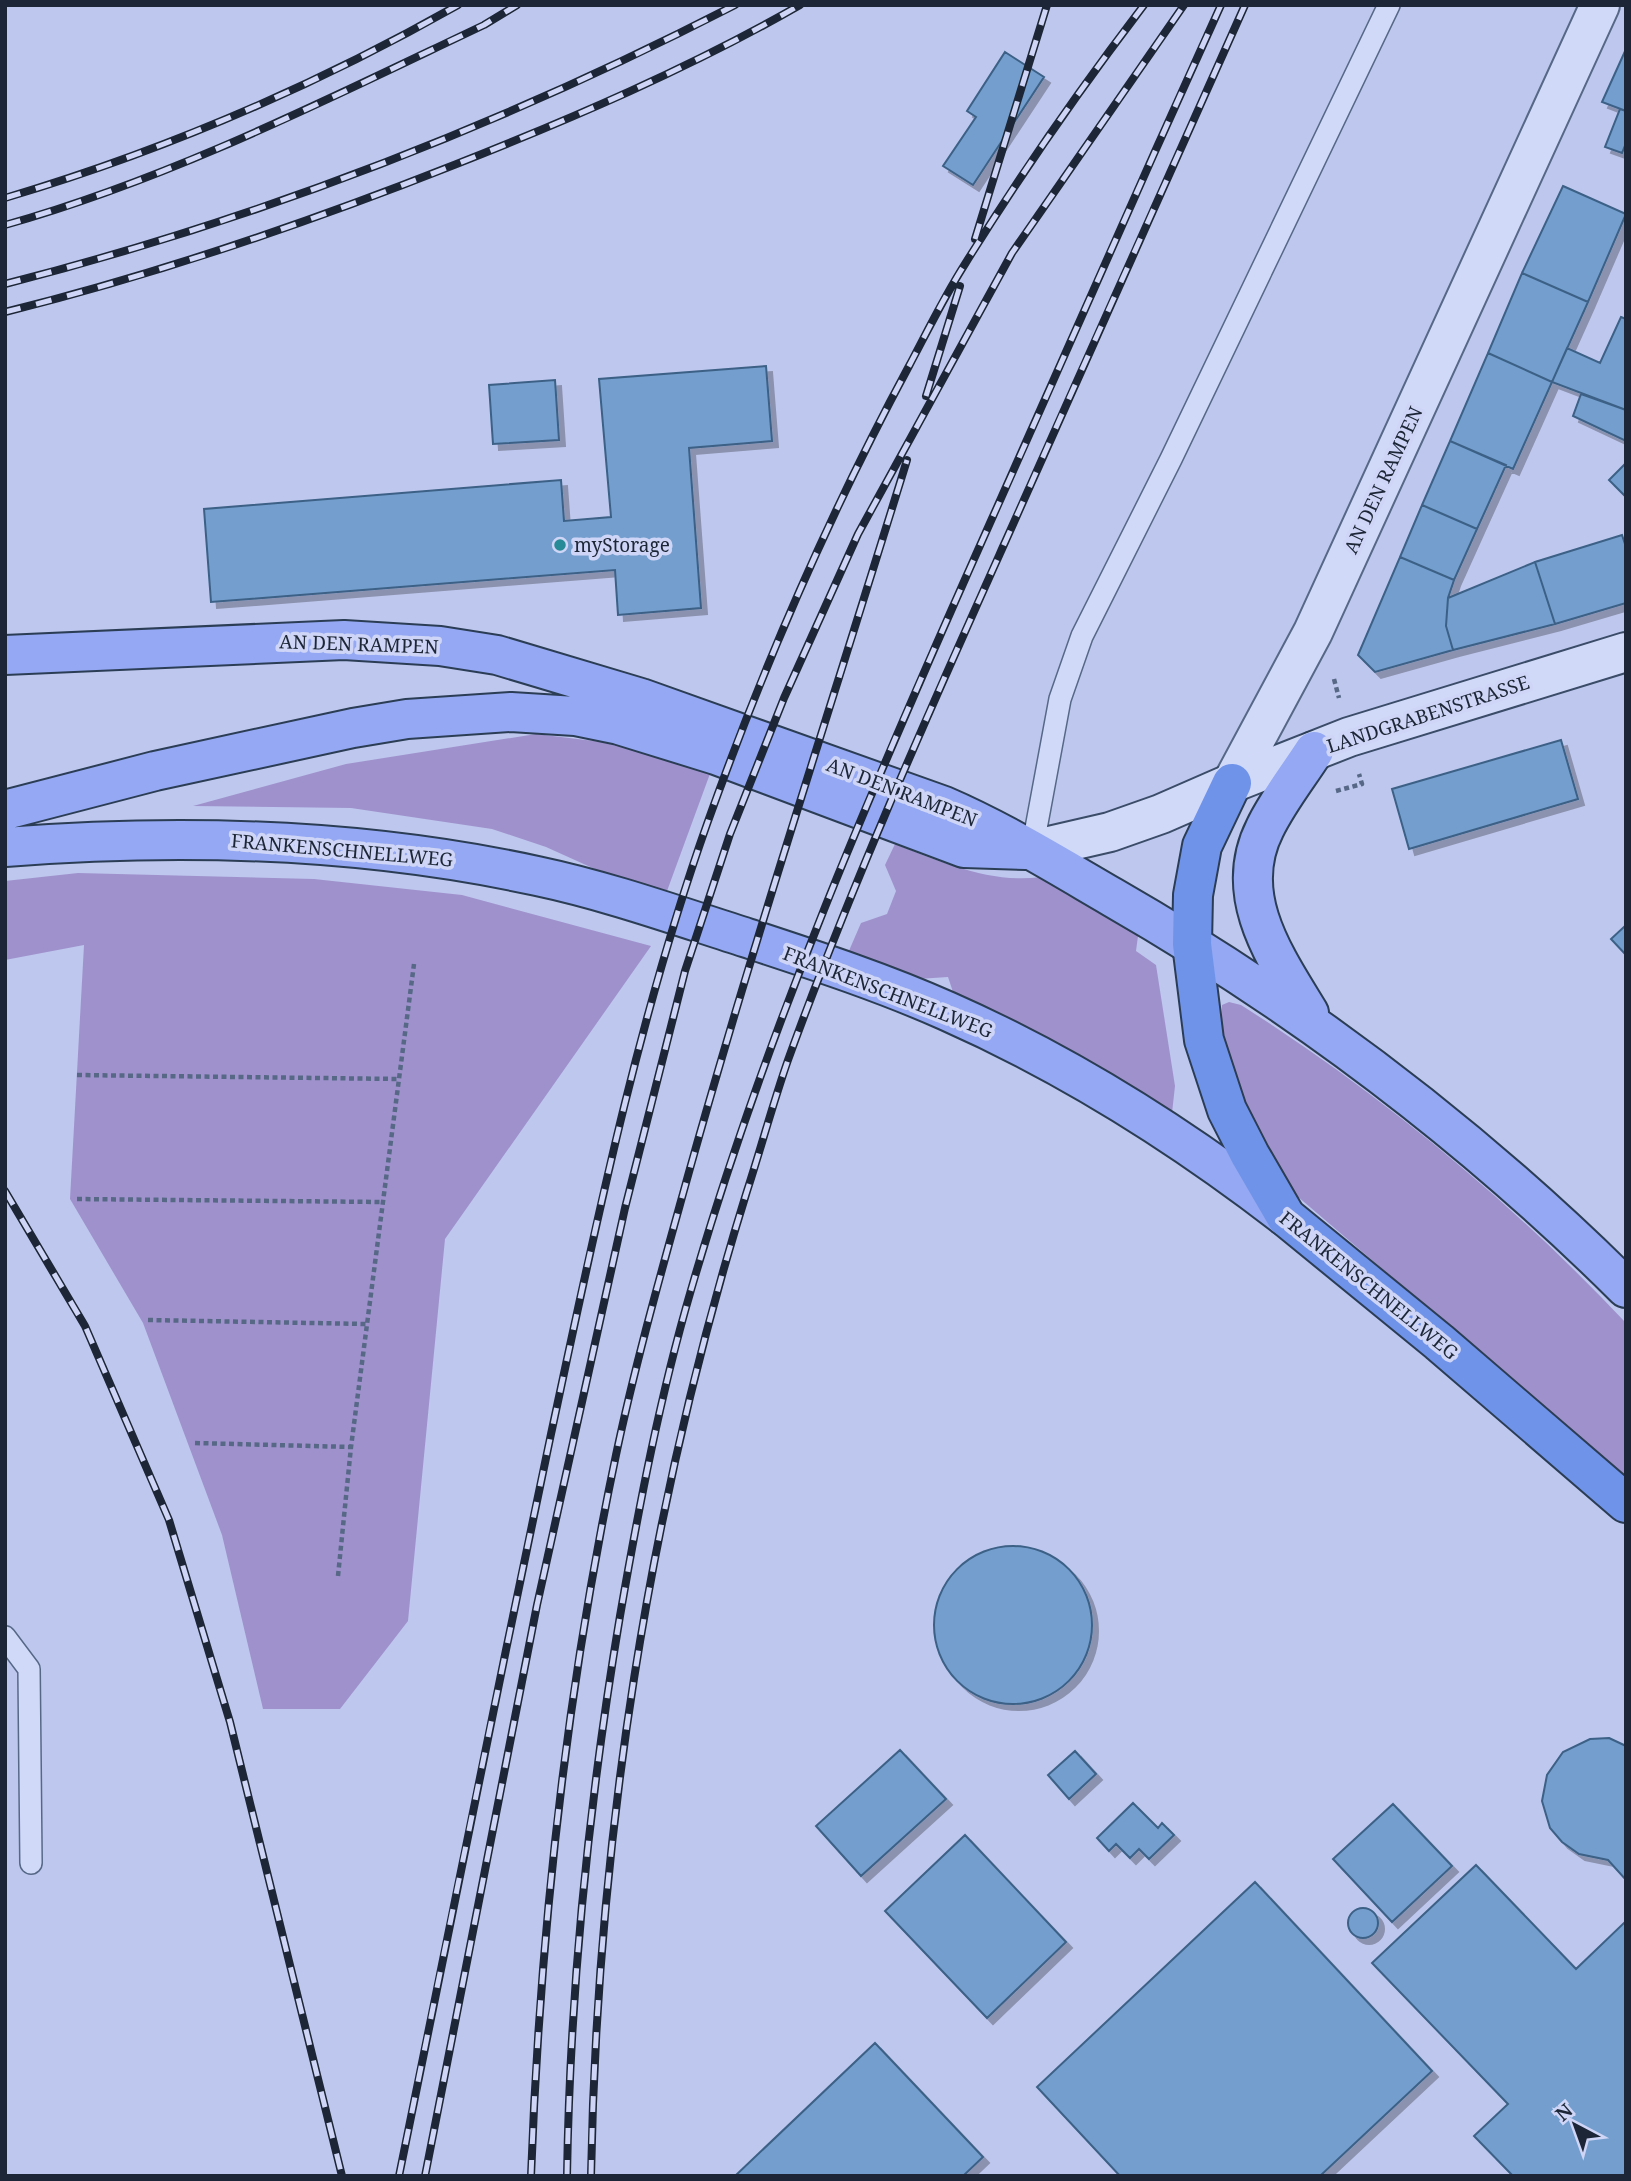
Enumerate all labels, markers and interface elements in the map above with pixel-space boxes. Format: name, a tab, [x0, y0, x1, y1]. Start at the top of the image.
street label: AN DEN RAMPEN	[1338, 402, 1428, 558]
place label: myStorage	[574, 532, 670, 558]
marker: myStorage	[552, 537, 568, 553]
street label: AN DEN RAMPEN	[279, 628, 439, 660]
street label: LANDGRABENSTRASSE	[1323, 669, 1533, 759]
street label: AN DEN RAMPEN	[823, 751, 981, 833]
street label: FRANKENSCHNELLWEG	[230, 827, 454, 873]
street label: FRANKENSCHNELLWEG	[779, 940, 997, 1044]
street label: FRANKENSCHNELLWEG	[1274, 1205, 1464, 1365]
north arrow	[1540, 2090, 1610, 2160]
text: N	[1550, 2097, 1578, 2127]

